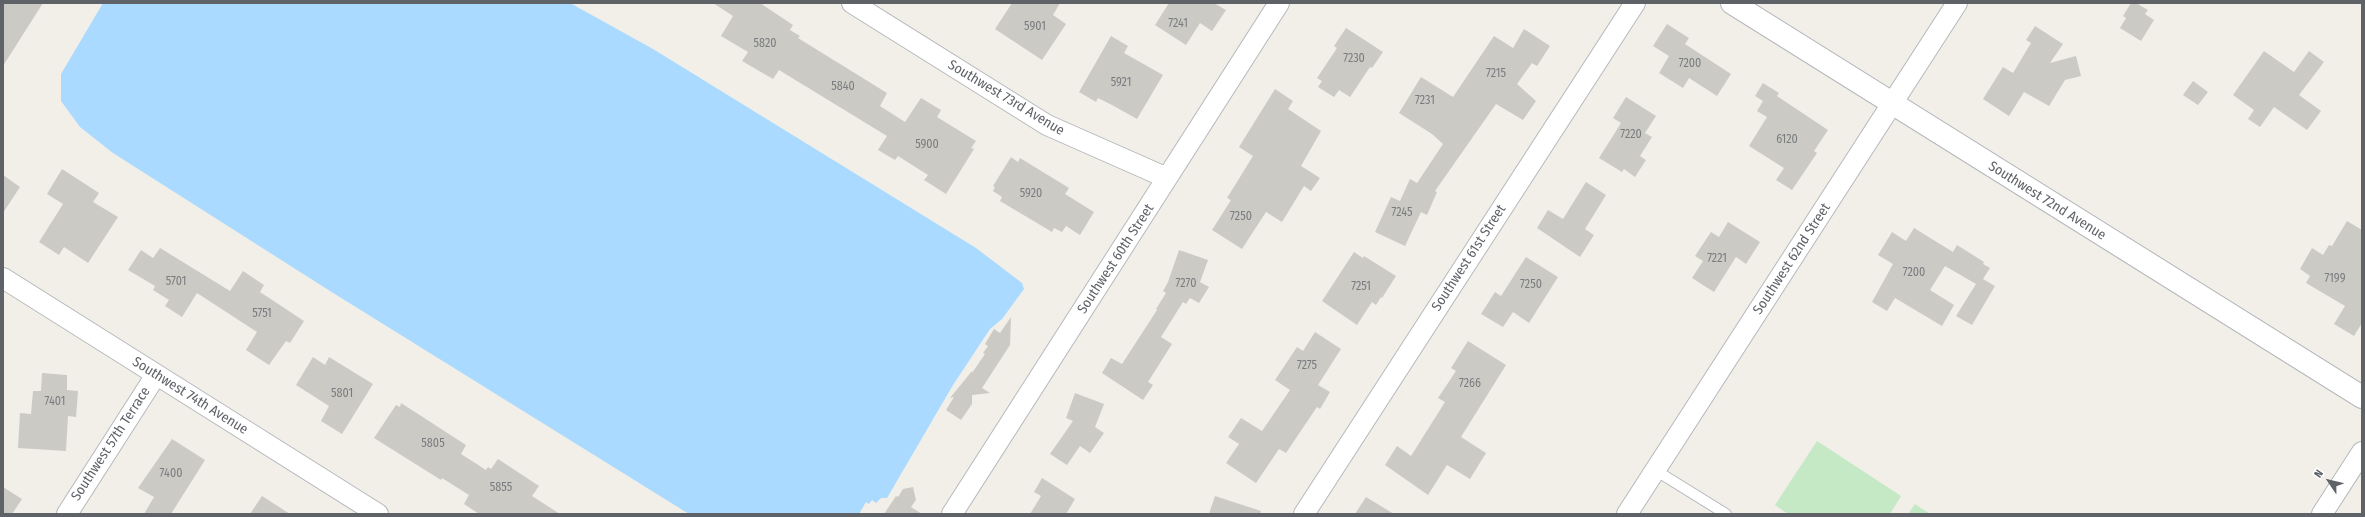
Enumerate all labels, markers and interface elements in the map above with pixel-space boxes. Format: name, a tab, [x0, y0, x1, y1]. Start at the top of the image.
house number: 7241	[1168, 17, 1188, 31]
house number: 5901	[1024, 20, 1046, 34]
house number: 5820	[754, 37, 776, 51]
house number: 7230	[1343, 52, 1365, 66]
street label: Southwest 73rd Avenue	[945, 57, 1067, 139]
house number: 7200	[1679, 57, 1701, 71]
house number: 7215	[1486, 67, 1506, 81]
house number: 5921	[1111, 76, 1131, 90]
house number: 5840	[831, 80, 855, 94]
house number: 7231	[1415, 94, 1435, 108]
house number: 7220	[1620, 128, 1642, 142]
house number: 6120	[1776, 133, 1798, 147]
house number: 5900	[915, 138, 939, 152]
street label: Southwest 72nd Avenue	[1985, 158, 2109, 244]
house number: 5920	[1020, 187, 1042, 201]
street label: Southwest 62nd Street	[1750, 200, 1834, 318]
street label: Southwest 60th Street	[1074, 201, 1158, 317]
street label: Southwest 61st Street	[1428, 202, 1510, 314]
house number: 7245	[1392, 206, 1412, 220]
house number: 7250	[1230, 210, 1252, 224]
house number: 7221	[1707, 252, 1727, 266]
house number: 7200	[1903, 266, 1925, 280]
house number: 7199	[2324, 272, 2346, 286]
house number: 5701	[166, 275, 186, 289]
house number: 7270	[1176, 277, 1196, 291]
house number: 7250	[1520, 278, 1542, 292]
house number: 7251	[1351, 280, 1371, 294]
house number: 5751	[252, 307, 272, 321]
street label: Southwest 74th Avenue	[129, 354, 251, 438]
house number: 7275	[1297, 359, 1317, 373]
house number: 7266	[1459, 377, 1481, 391]
street label: Southwest 57th Terrace	[68, 384, 154, 504]
house number: 5801	[331, 387, 353, 401]
house number: 7401	[45, 395, 65, 409]
house number: 5805	[421, 437, 445, 451]
north arrow	[2309, 461, 2349, 501]
house number: 7400	[160, 467, 182, 481]
text: N	[2312, 467, 2326, 480]
house number: 5855	[490, 481, 512, 495]

